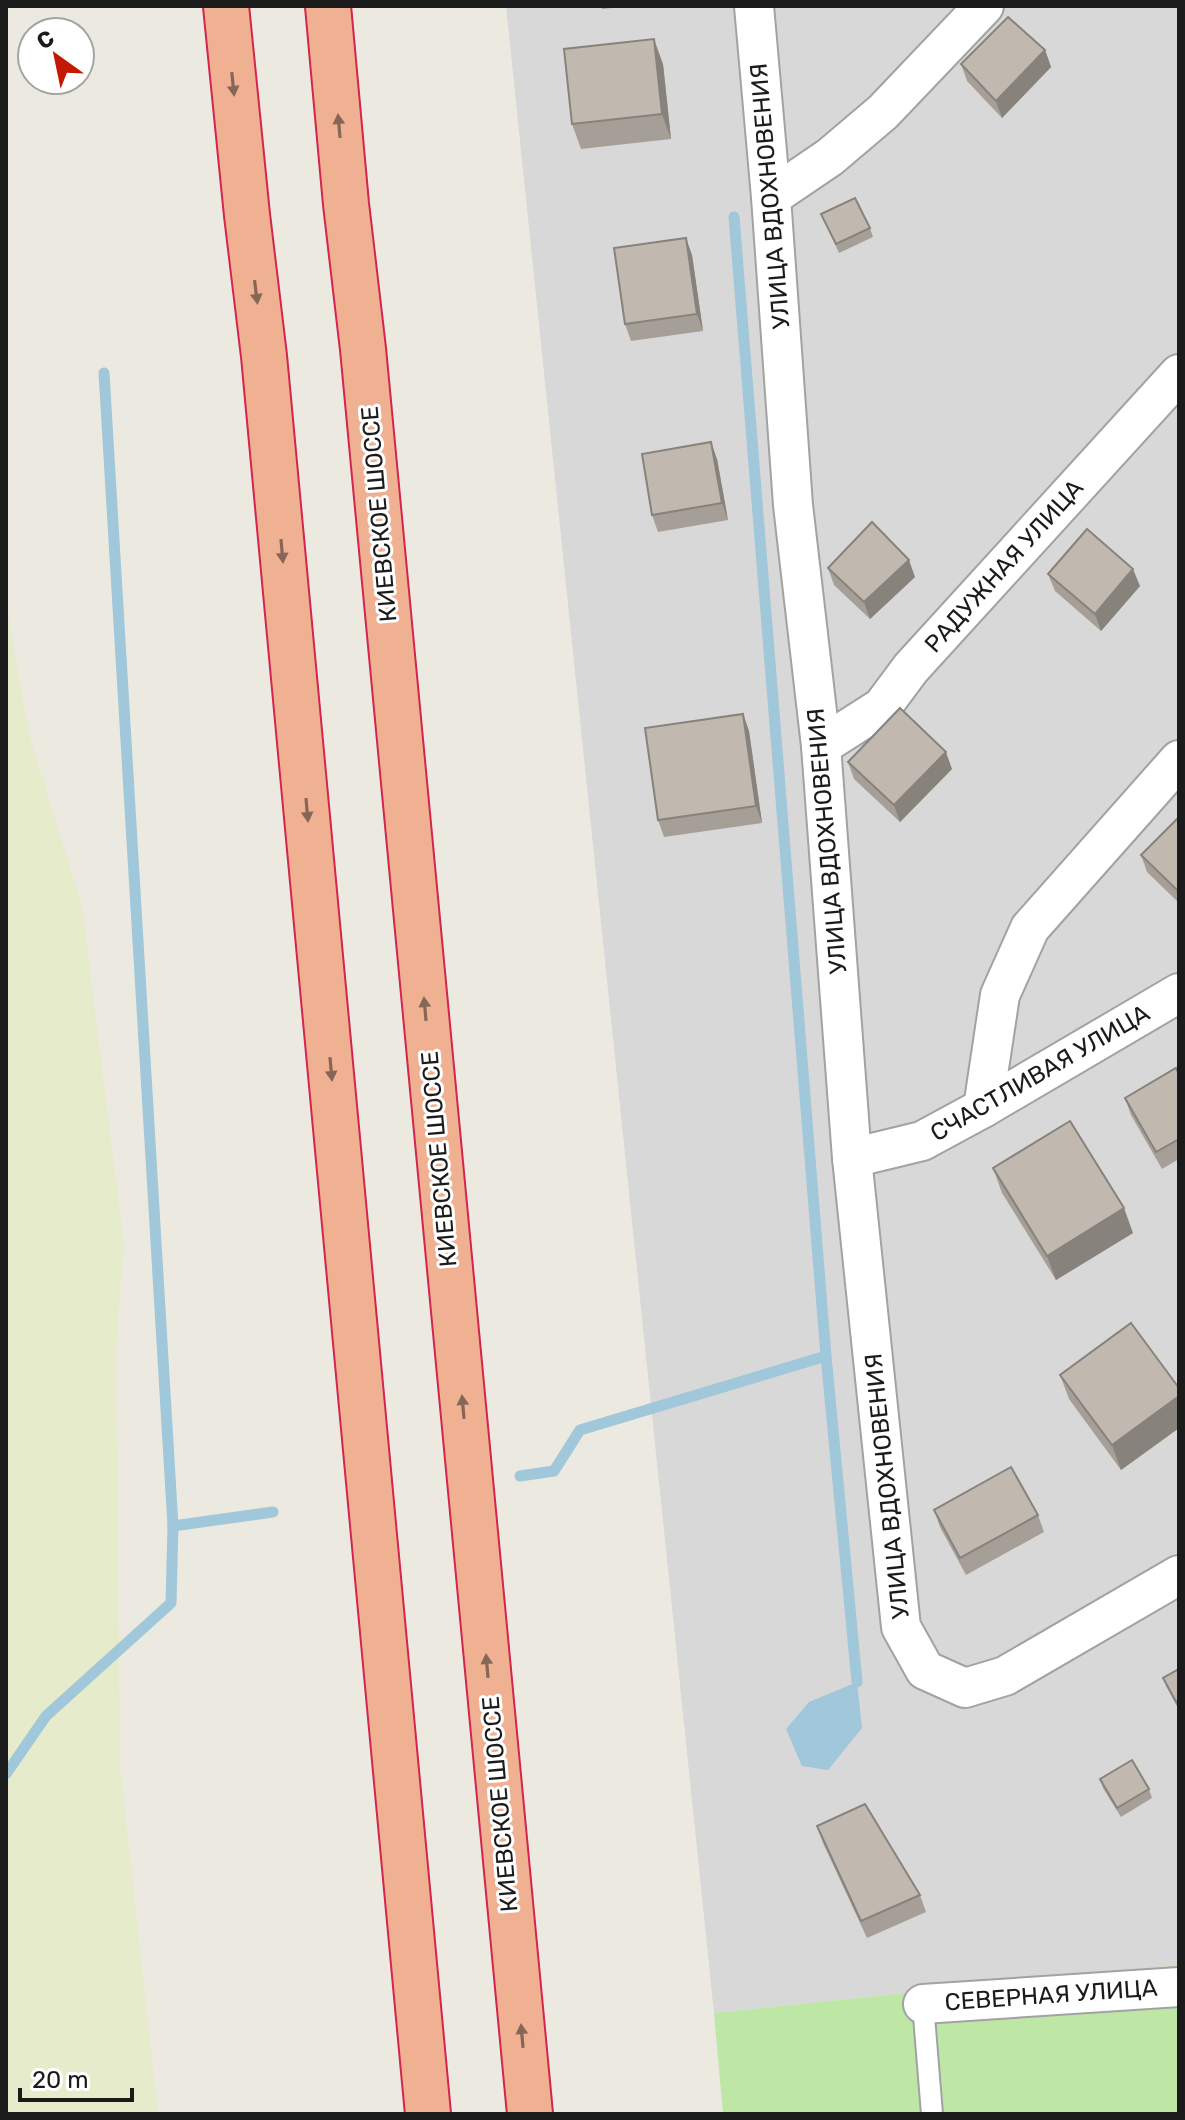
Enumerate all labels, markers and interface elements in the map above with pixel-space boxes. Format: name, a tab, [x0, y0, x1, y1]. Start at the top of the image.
north arrow	[16, 16, 96, 96]
text: С	[32, 24, 59, 55]
street label: УЛИЦА ВДОХНОВЕНИЯ	[744, 62, 796, 330]
one-way arrow	[227, 72, 240, 97]
one-way arrow	[332, 113, 345, 138]
one-way arrow	[250, 280, 263, 305]
street label: КИЕВСКОЕ ШОССЕ	[356, 405, 402, 623]
street label: РАДУЖНАЯ УЛИЦА	[919, 474, 1089, 658]
one-way arrow	[276, 539, 289, 564]
street label: УЛИЦА ВДОХНОВЕНИЯ	[801, 707, 853, 975]
one-way arrow	[300, 798, 313, 823]
one-way arrow	[419, 996, 432, 1021]
street label: СЧАСТЛИВАЯ УЛИЦА	[926, 999, 1154, 1147]
street label: КИЕВСКОЕ ШОССЕ	[416, 1050, 462, 1268]
one-way arrow	[324, 1057, 337, 1082]
street label: УЛИЦА ВДОХНОВЕНИЯ	[859, 1352, 915, 1620]
one-way arrow	[456, 1394, 469, 1419]
one-way arrow	[481, 1653, 494, 1678]
street label: КИЕВСКОЕ ШОССЕ	[477, 1695, 523, 1913]
street label: СЕВЕРНАЯ УЛИЦА	[944, 1974, 1158, 2016]
one-way arrow	[516, 2023, 529, 2048]
scale bar	[20, 2052, 132, 2102]
text: 20 m	[32, 2066, 89, 2094]

